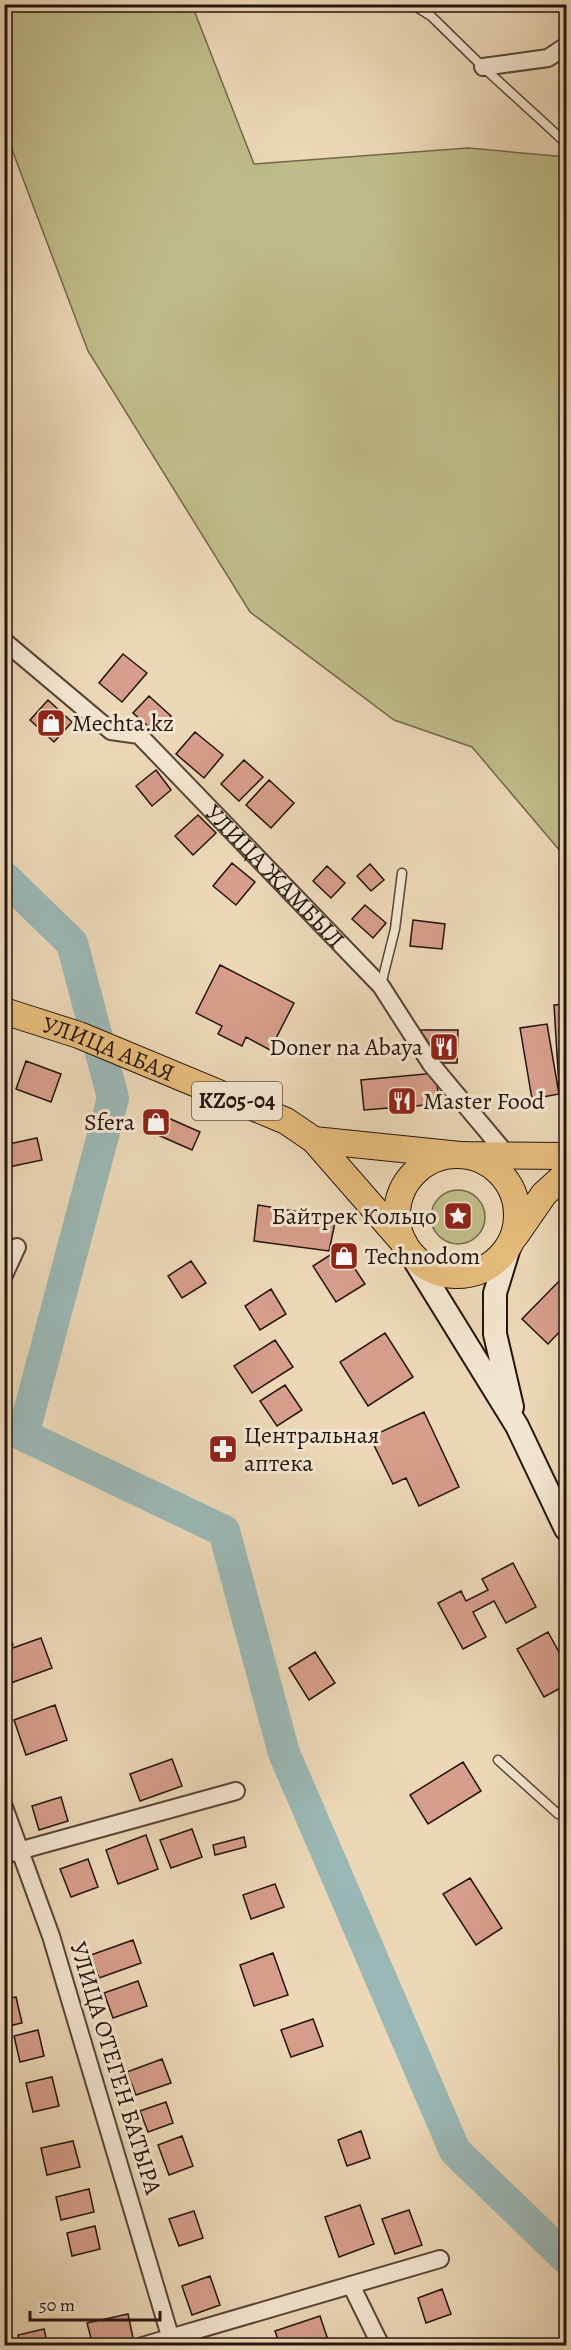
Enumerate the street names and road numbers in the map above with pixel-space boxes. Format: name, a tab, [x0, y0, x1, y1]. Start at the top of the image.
street label: УЛИЦА ЖАМБЫЛ	[198, 797, 352, 955]
street label: УЛИЦА АБАЯ	[38, 1008, 179, 1089]
road number: KZ05-04	[192, 1082, 282, 1120]
street label: УЛИЦА ОТЕГЕН БАТЫРА	[62, 1938, 170, 2199]

